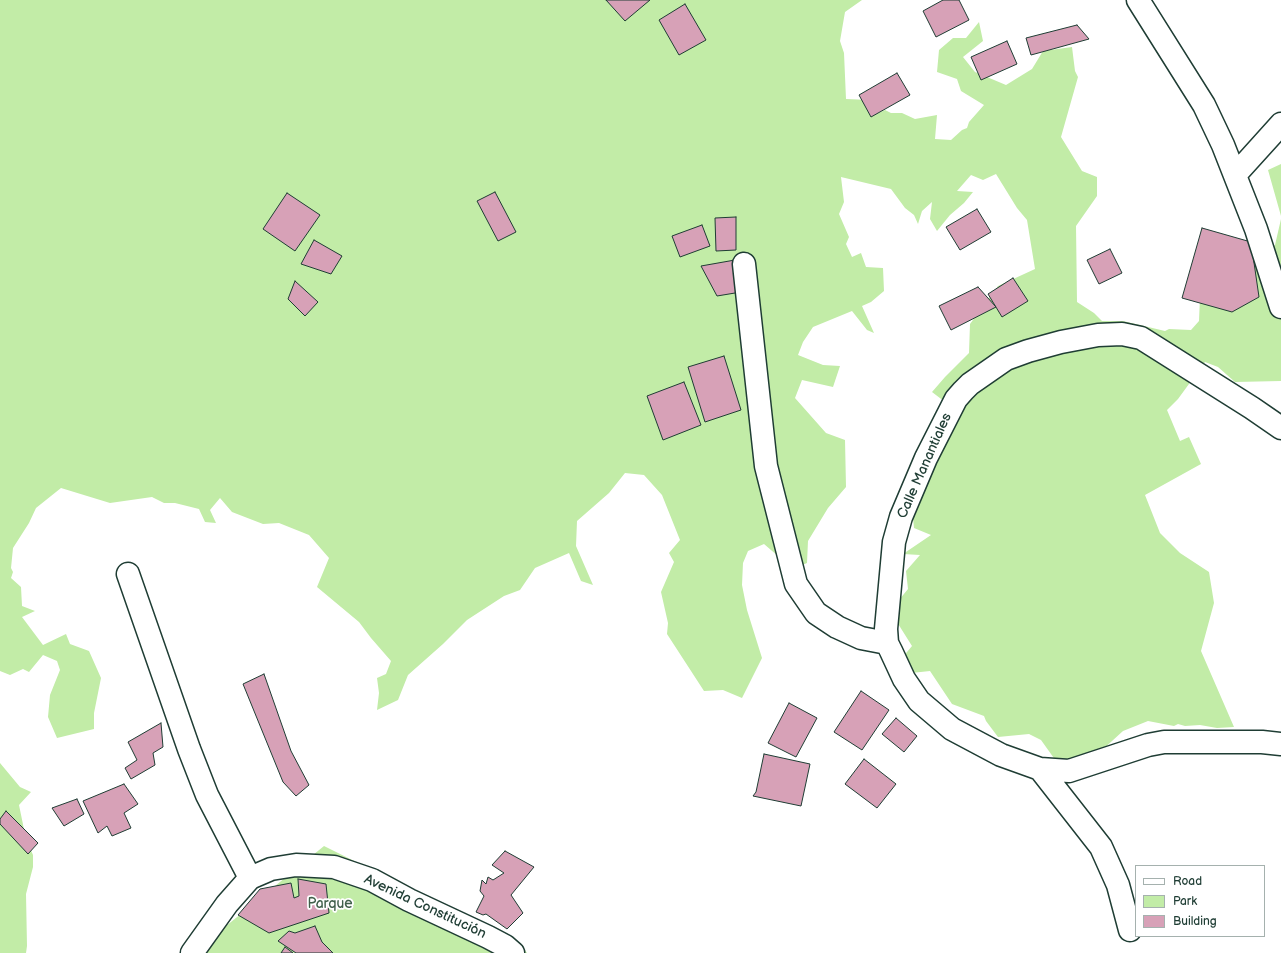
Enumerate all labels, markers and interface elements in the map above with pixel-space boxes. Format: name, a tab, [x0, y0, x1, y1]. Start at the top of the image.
street label: Calle Manantiales	[894, 411, 956, 521]
legend	[1135, 865, 1265, 937]
street label: Avenida Constitución	[361, 871, 489, 943]
text: Road	[1173, 874, 1202, 889]
text: Park	[1173, 894, 1197, 909]
park label: Parque	[307, 896, 353, 912]
text: Building	[1173, 914, 1217, 929]

